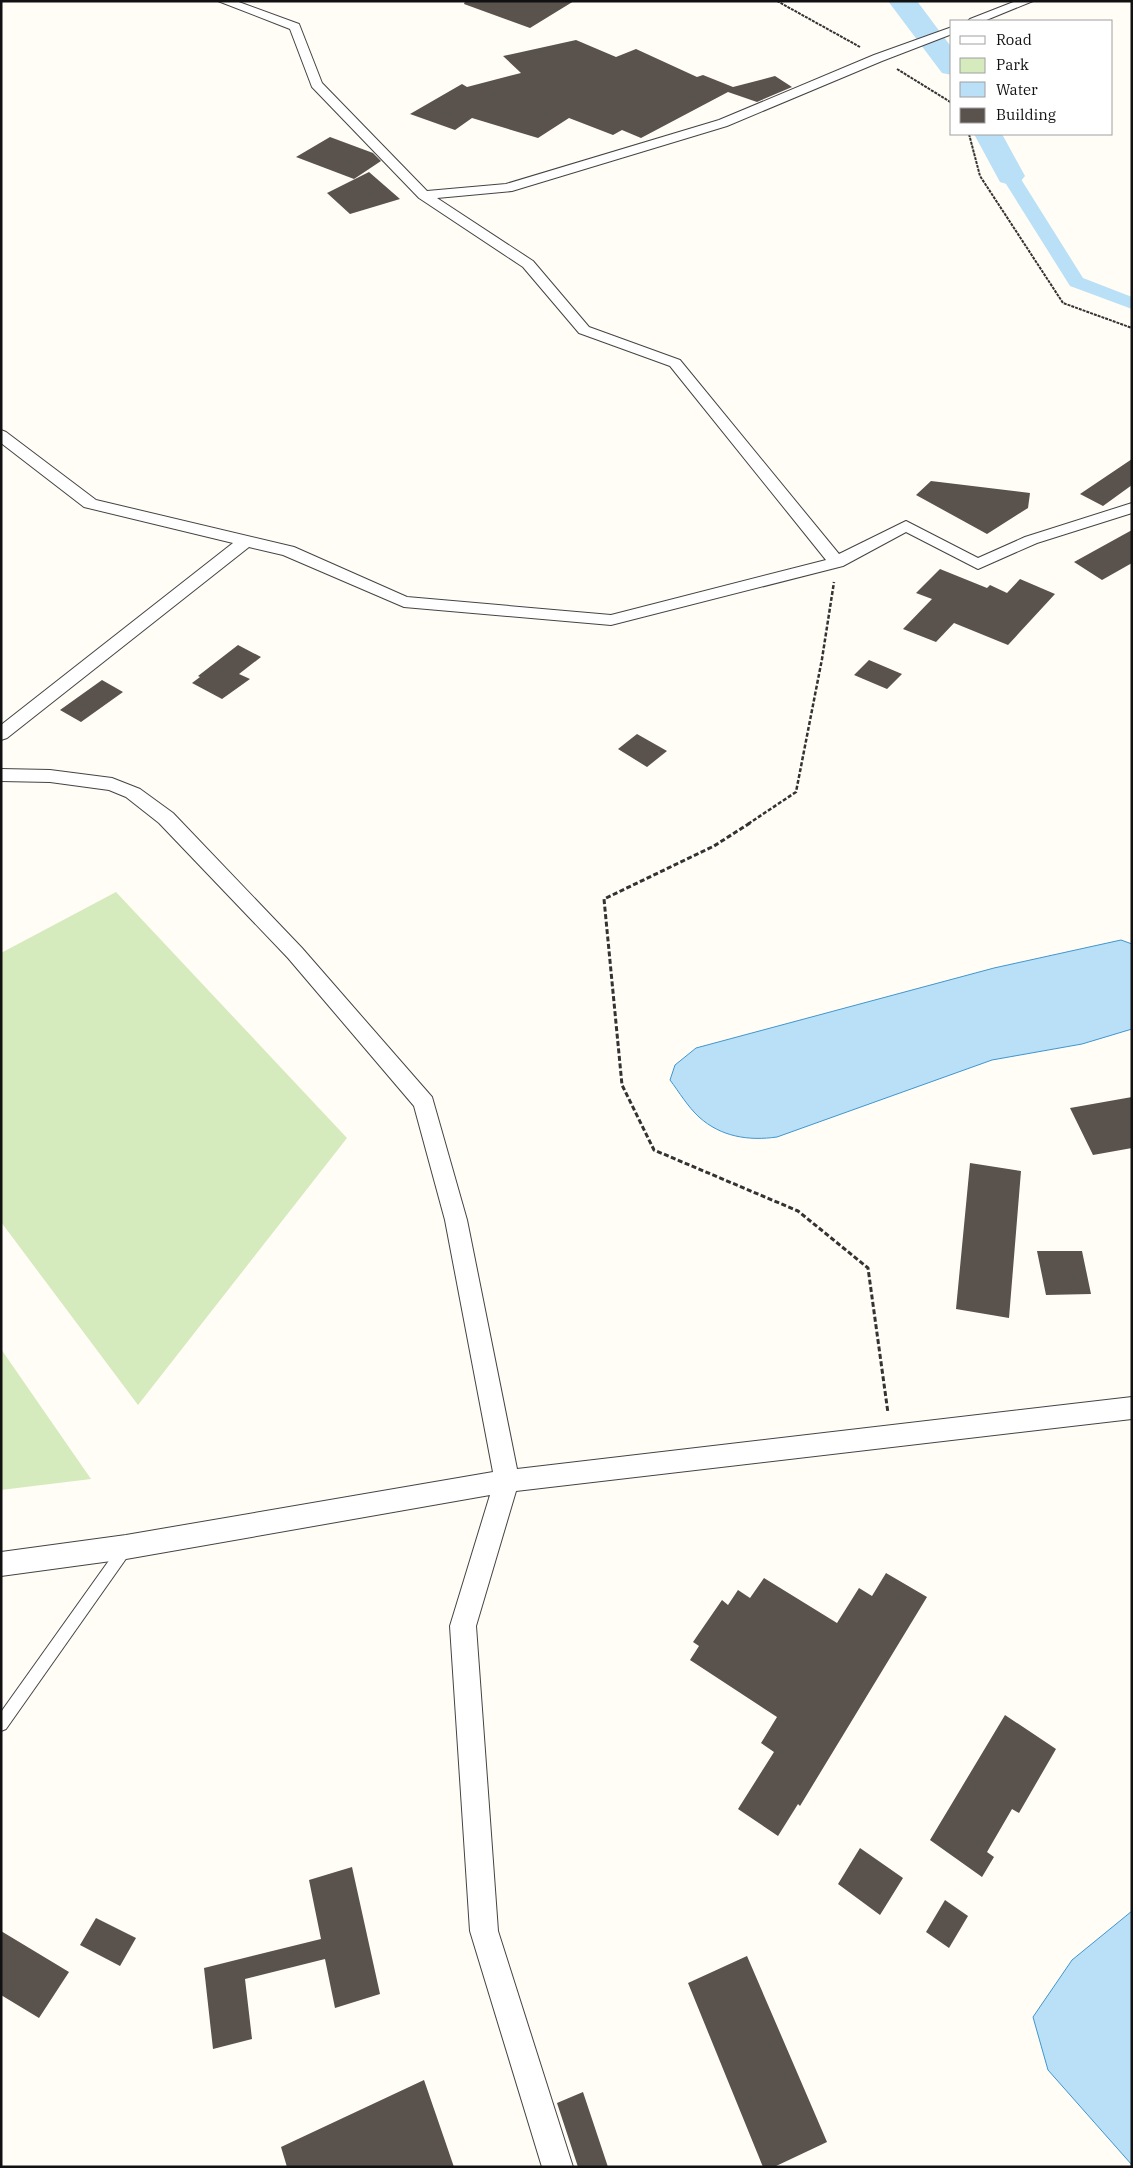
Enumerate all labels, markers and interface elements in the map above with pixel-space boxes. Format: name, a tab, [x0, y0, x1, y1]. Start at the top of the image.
legend	[950, 20, 1113, 135]
text: Road	[996, 30, 1032, 49]
text: Park	[996, 55, 1029, 74]
text: Water	[996, 80, 1038, 99]
text: Building	[996, 105, 1056, 124]

